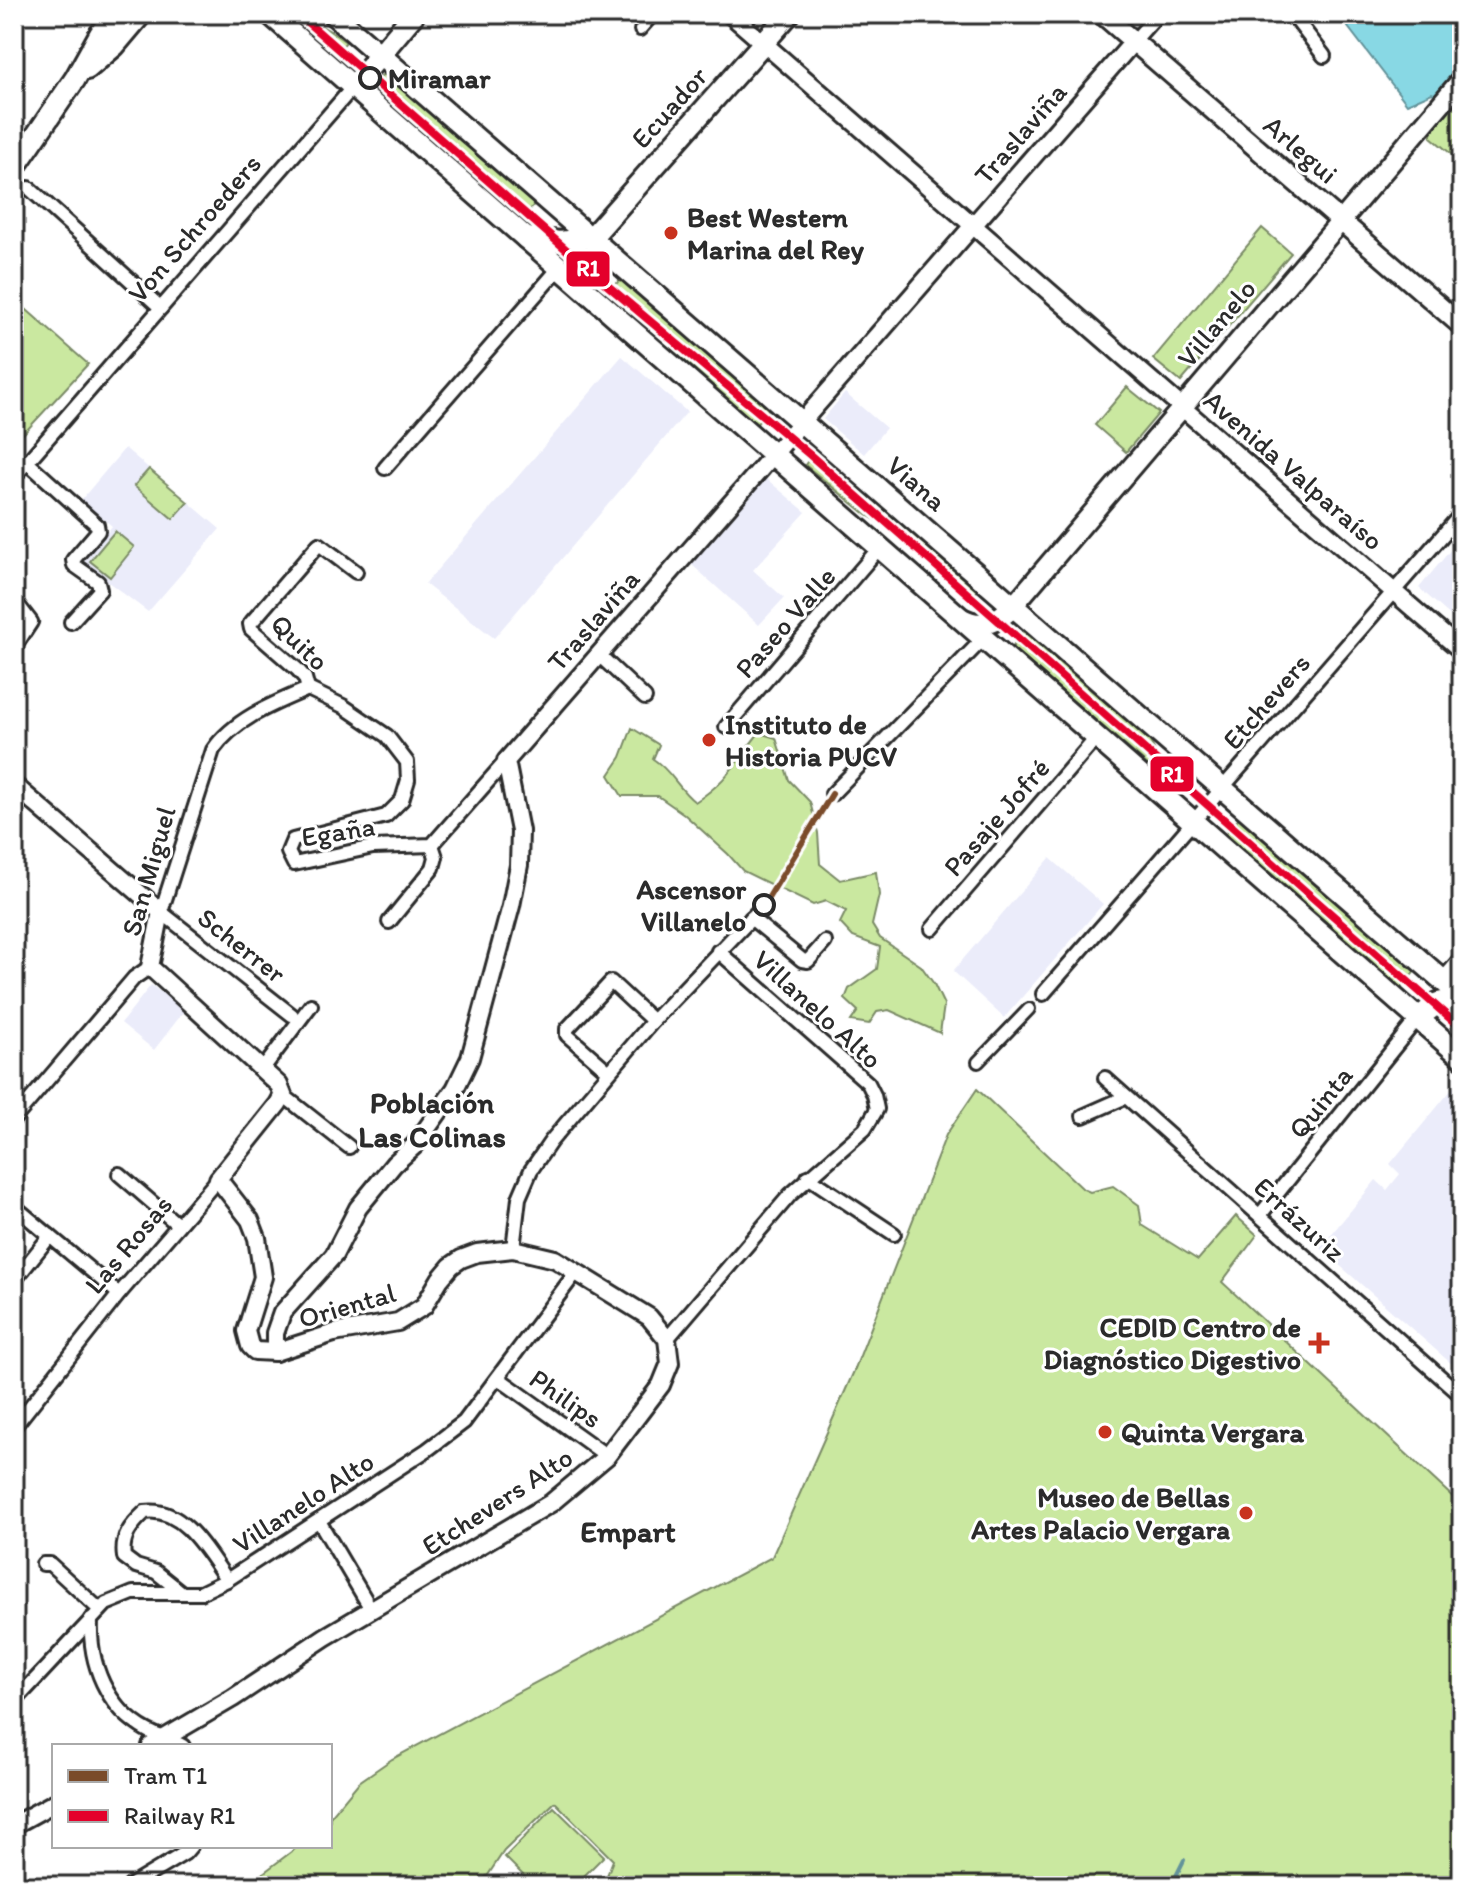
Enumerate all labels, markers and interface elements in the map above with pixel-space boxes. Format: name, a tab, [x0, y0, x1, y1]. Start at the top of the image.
street label: Ecuador	[624, 59, 714, 155]
place label: Miramar	[388, 61, 491, 95]
marker: Miramar	[359, 67, 381, 89]
street label: Traslaviña	[966, 75, 1074, 191]
street label: Arlegui	[1257, 108, 1345, 190]
street label: Von Schroeders	[120, 147, 268, 309]
place label: Best Western Marina del Rey	[687, 200, 865, 266]
marker: Best Western Marina del Rey	[662, 224, 680, 242]
line badge: R1	[565, 250, 611, 288]
text: R1	[576, 255, 601, 282]
street label: Villanelo	[1169, 272, 1263, 374]
street label: Avenida Valparaíso	[1197, 383, 1391, 557]
street label: Viana	[880, 448, 954, 518]
street label: Paseo Valle	[727, 559, 843, 685]
street label: Traslaviña	[539, 562, 647, 678]
street label: Quito	[264, 606, 336, 678]
street label: Etchevers	[1215, 646, 1317, 756]
place label: Instituto de Historia PUCV	[725, 707, 897, 773]
marker: Instituto de Historia PUCV	[700, 731, 718, 749]
street label: Pasaje Jofré	[936, 751, 1056, 883]
line badge: R1	[1149, 755, 1195, 793]
text: R1	[1160, 761, 1185, 788]
street label: San Miguel	[113, 802, 183, 940]
street label: Egaña	[299, 808, 377, 854]
place label: Ascensor Villanelo	[635, 872, 746, 938]
marker: Ascensor Villanelo	[753, 894, 775, 916]
street label: Scherrer	[191, 900, 293, 990]
street label: Villanelo Alto	[746, 942, 890, 1076]
street label: Quinta	[1280, 1058, 1360, 1145]
district label: Población Las Colinas	[358, 1084, 506, 1155]
street label: Errázuriz	[1247, 1169, 1353, 1269]
street label: Las Rosas	[77, 1188, 179, 1300]
street label: Oriental	[294, 1275, 400, 1335]
place label: CEDID Centro de Diagnóstico Digestivo	[1043, 1310, 1301, 1376]
marker: CEDID Centro de Diagnóstico Digestivo	[1308, 1332, 1330, 1354]
street label: Philips	[523, 1361, 609, 1435]
place label: Quinta Vergara	[1121, 1415, 1305, 1449]
marker: Quinta Vergara	[1096, 1423, 1114, 1441]
street label: Etchevers Alto	[415, 1440, 579, 1562]
street label: Villanelo Alto	[226, 1444, 380, 1560]
place label: Museo de Bellas Artes Palacio Vergara	[970, 1480, 1230, 1546]
marker: Museo de Bellas Artes Palacio Vergara	[1237, 1504, 1255, 1522]
district label: Empart	[580, 1513, 676, 1550]
legend	[52, 1744, 332, 1848]
text: Tram T1	[124, 1761, 207, 1790]
text: Railway R1	[124, 1801, 235, 1830]

